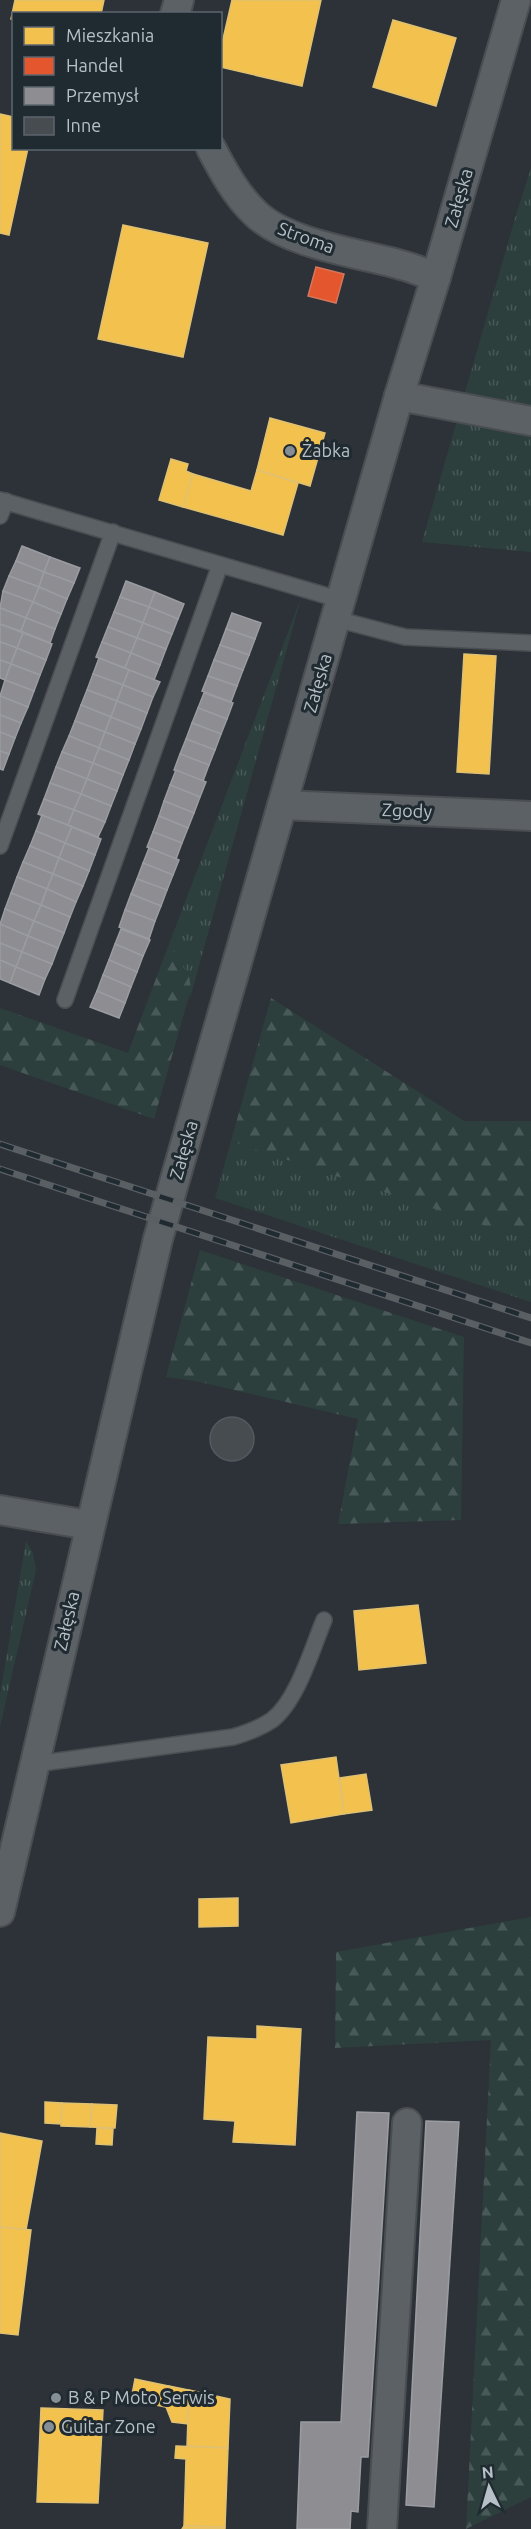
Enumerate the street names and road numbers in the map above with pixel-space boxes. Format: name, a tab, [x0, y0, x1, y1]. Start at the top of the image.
street label: Załęska	[440, 166, 476, 229]
street label: Stroma	[275, 218, 337, 256]
street label: Załęska	[299, 651, 335, 714]
street label: Zgody	[382, 799, 433, 821]
street label: Załęska	[165, 1118, 201, 1181]
street label: Załęska	[49, 1589, 83, 1652]

